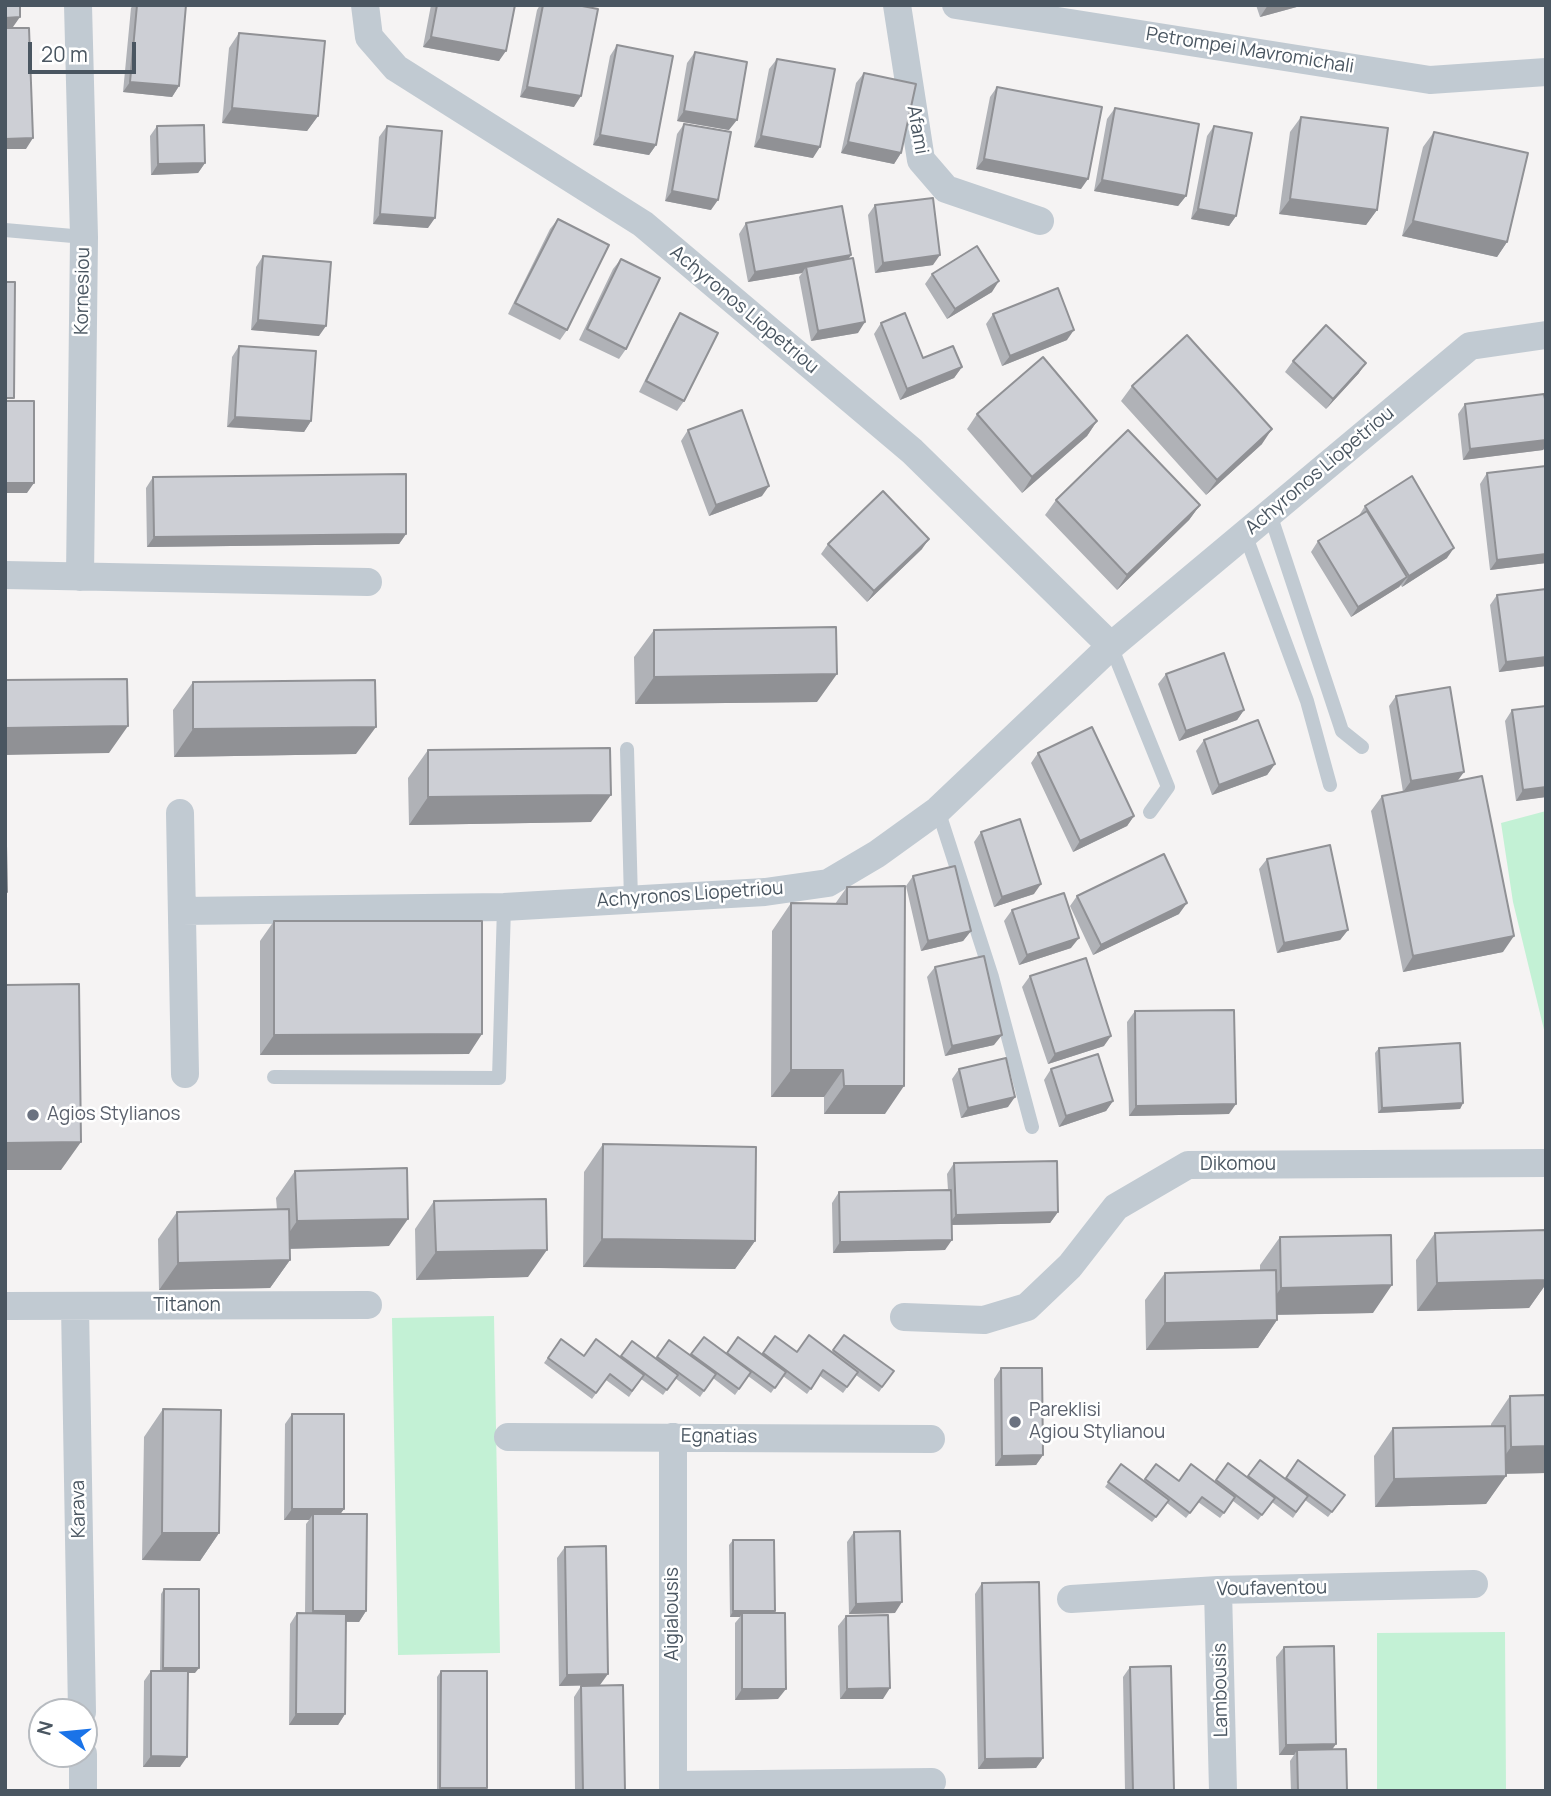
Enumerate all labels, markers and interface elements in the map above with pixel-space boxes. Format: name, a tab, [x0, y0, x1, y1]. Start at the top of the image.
street label: Petrompei Mavromichali	[1144, 23, 1356, 79]
scale bar	[32, 28, 140, 72]
text: 20 m	[41, 40, 88, 68]
street label: Afami	[902, 104, 932, 156]
street label: Achyronos Liopetriou	[665, 241, 823, 379]
street label: Kornesiou	[71, 247, 95, 335]
street label: Achyronos Liopetriou	[1241, 402, 1399, 540]
street label: Achyronos Liopetriou	[596, 877, 784, 913]
place label: Agios Stylianos	[47, 1104, 180, 1126]
marker: Agios Stylianos	[25, 1107, 41, 1123]
street label: Dikomou	[1200, 1154, 1276, 1176]
street label: Titanon	[153, 1295, 221, 1317]
place label: Pareklisi Agiou Stylianou	[1029, 1400, 1165, 1444]
marker: Pareklisi Agiou Stylianou	[1007, 1414, 1023, 1430]
street label: Egnatias	[681, 1425, 757, 1449]
street label: Karava	[67, 1480, 91, 1538]
street label: Aigialousis	[662, 1567, 684, 1661]
street label: Voufaventou	[1217, 1577, 1327, 1601]
street label: Lambousis	[1209, 1643, 1233, 1737]
north arrow	[28, 1698, 98, 1768]
text: N	[30, 1718, 59, 1738]

